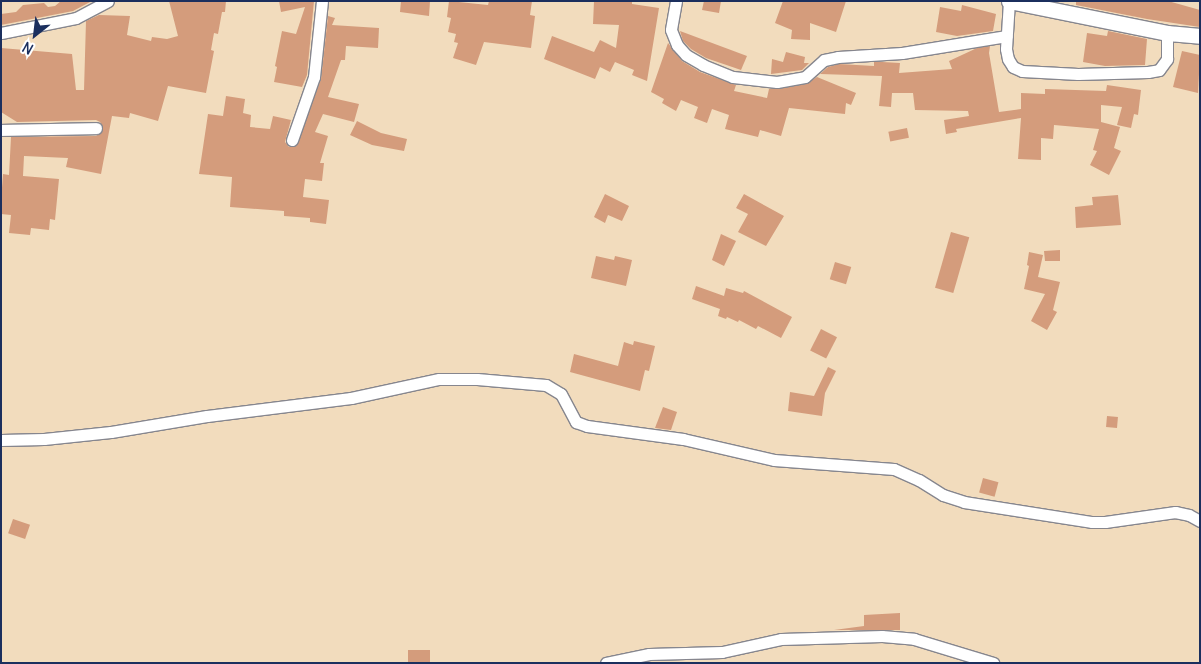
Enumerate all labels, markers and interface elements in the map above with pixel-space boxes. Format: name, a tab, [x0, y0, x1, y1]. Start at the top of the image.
north arrow	[10, 10, 60, 60]
text: N	[19, 38, 36, 58]

